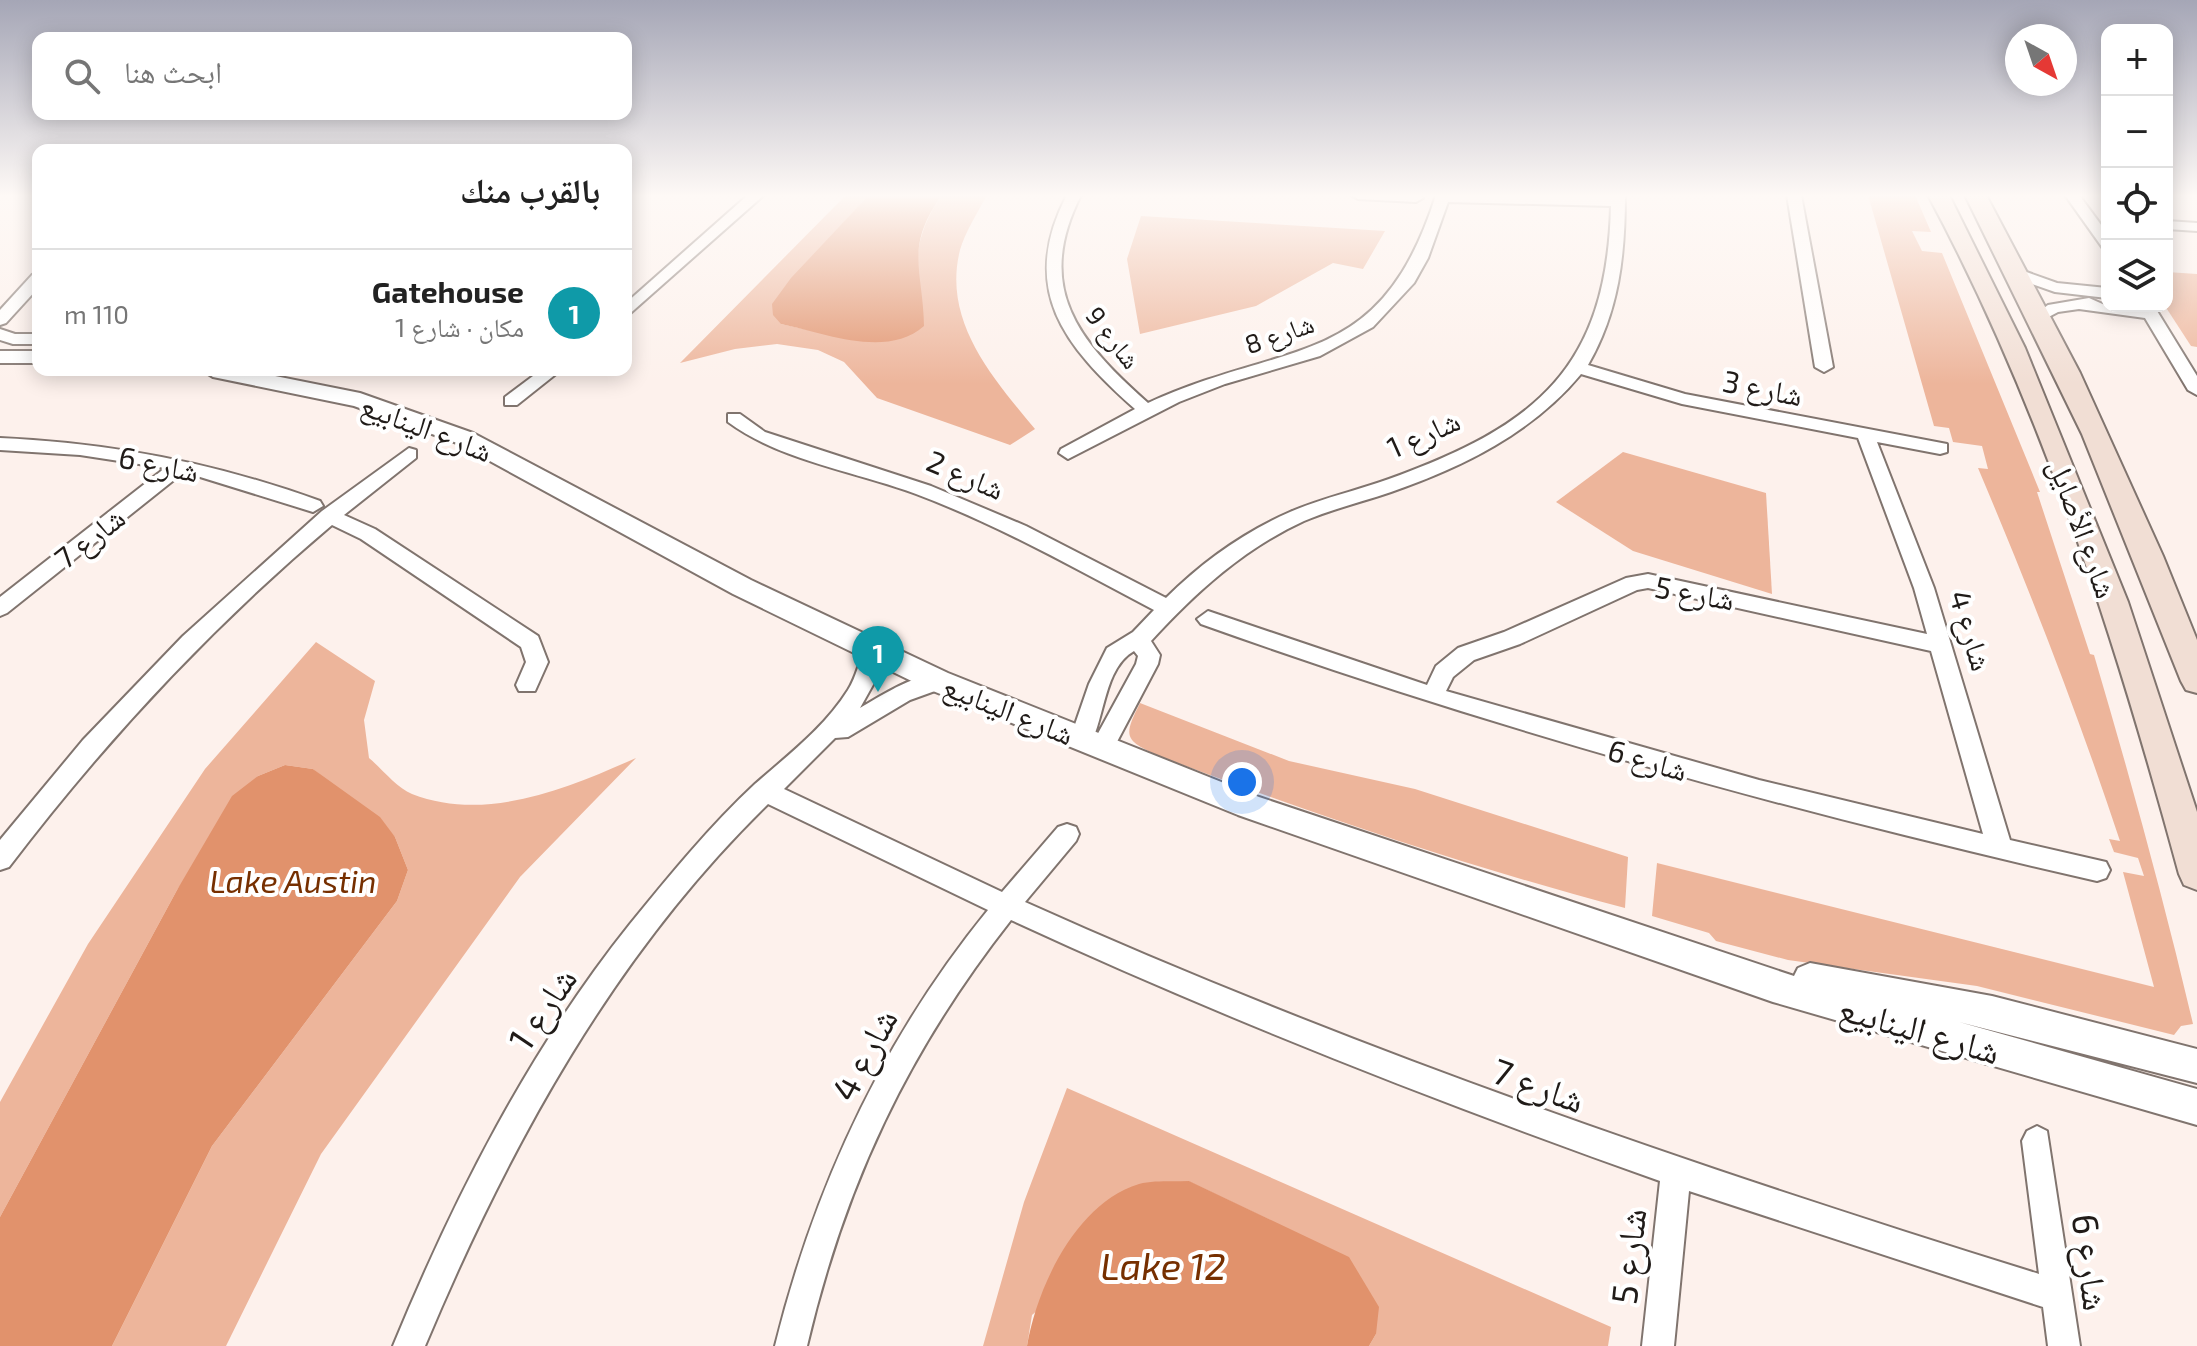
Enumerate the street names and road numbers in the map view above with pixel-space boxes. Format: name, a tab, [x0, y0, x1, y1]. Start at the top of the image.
street label: شارع 9	[1079, 300, 1148, 375]
street label: شارع 8	[1240, 307, 1318, 361]
street label: شارع 3	[1720, 362, 1806, 415]
street label: شارع الينابيع	[355, 386, 498, 471]
street label: شارع 1	[1381, 401, 1466, 468]
street label: شارع 6	[115, 438, 202, 491]
street label: شارع 2	[921, 442, 1010, 509]
street label: شارع الأصايل	[2039, 453, 2126, 604]
street label: شارع 7	[47, 498, 133, 578]
street label: شارع 5	[1652, 567, 1737, 620]
street label: شارع 4	[1940, 585, 2001, 675]
street label: شارع الينابيع	[937, 667, 1080, 754]
street label: شارع 6	[1603, 731, 1692, 790]
street label: شارع 1	[498, 958, 587, 1059]
street label: شارع الينابيع	[1834, 985, 2005, 1074]
street label: شارع 4	[821, 1000, 908, 1109]
street label: شارع 7	[1486, 1048, 1591, 1123]
street label: شارع 5	[1601, 1206, 1656, 1306]
street label: شارع 6	[2062, 1211, 2119, 1313]

